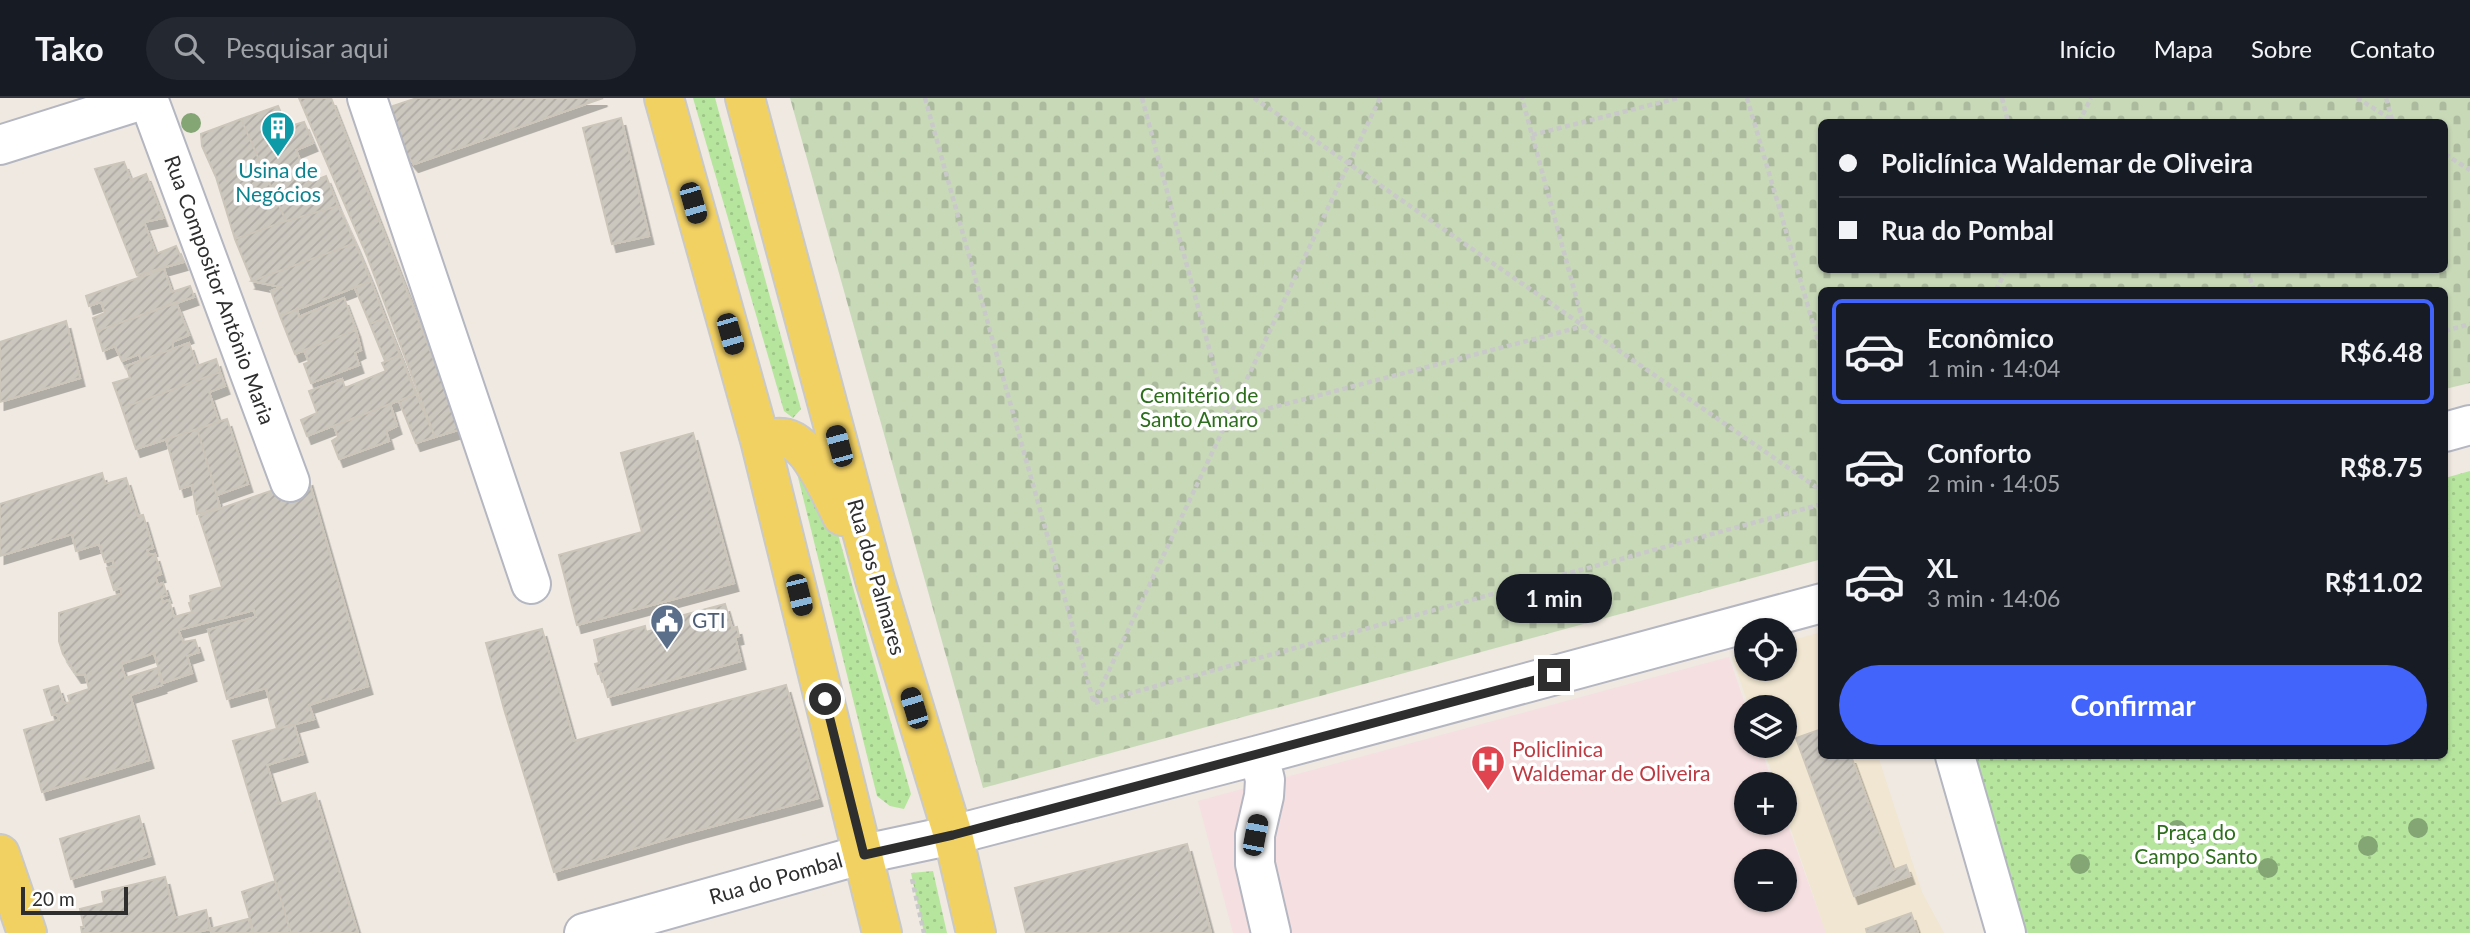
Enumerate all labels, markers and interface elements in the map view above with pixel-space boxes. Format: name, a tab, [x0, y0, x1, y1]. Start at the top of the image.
search box	[146, 17, 636, 80]
text: Tako	[35, 28, 104, 68]
icon: search	[170, 29, 208, 67]
text: Pesquisar aqui	[226, 32, 389, 64]
text: Início	[2059, 34, 2116, 63]
text: Mapa	[2154, 34, 2213, 63]
text: Sobre	[2251, 34, 2312, 63]
text: Contato	[2350, 34, 2435, 63]
building icon: Usina de Negócios	[259, 109, 297, 158]
text: Policlínica Waldemar de Oliveira	[1881, 147, 2253, 179]
street label: Rua Compositor Antônio Maria	[160, 152, 281, 427]
place label: Usina de Negócios	[235, 157, 321, 206]
car	[678, 180, 709, 226]
text: Rua do Pombal	[1881, 214, 2054, 246]
car	[715, 311, 746, 357]
icon: car	[1843, 320, 1906, 383]
text: Econômico	[1927, 322, 2054, 354]
text: R$6.48	[2340, 336, 2423, 368]
text: 1 min · 14:04	[1927, 354, 2060, 382]
park label: Cemitério de Santo Amaro	[1140, 382, 1258, 431]
car	[824, 423, 855, 469]
icon: car	[1843, 435, 1906, 498]
text: Conforto	[1927, 437, 2031, 469]
text: R$8.75	[2340, 451, 2423, 483]
text: 2 min · 14:05	[1927, 469, 2060, 497]
street label: Rua dos Palmares	[843, 496, 912, 657]
icon: car	[1843, 550, 1906, 613]
text: XL	[1927, 552, 1958, 584]
text: R$11.02	[2325, 566, 2423, 598]
car	[784, 572, 815, 618]
callout: 1 min	[1496, 574, 1612, 622]
text: 1 min	[1525, 584, 1583, 612]
text: 3 min · 14:06	[1927, 584, 2060, 612]
public building icon: GTI	[648, 602, 686, 651]
place label: GTI	[692, 607, 726, 632]
map controls	[1734, 618, 1797, 912]
button: locate	[1734, 618, 1797, 681]
route end	[1538, 659, 1570, 691]
button: Confirmar	[1839, 665, 2427, 745]
route start	[809, 683, 841, 715]
car	[898, 685, 931, 731]
button: layers	[1734, 695, 1797, 758]
place label: Policlinica Waldemar de Oliveira	[1512, 736, 1711, 785]
hospital icon: Policlinica Waldemar de Oliveira	[1469, 743, 1507, 792]
button: +	[1734, 772, 1797, 835]
car	[1241, 812, 1270, 858]
park label: Praça do Campo Santo	[2134, 819, 2258, 868]
street label: Rua do Pombal	[706, 847, 845, 909]
button: −	[1734, 849, 1797, 912]
scale bar	[21, 884, 128, 916]
text: 20 m	[32, 887, 75, 910]

